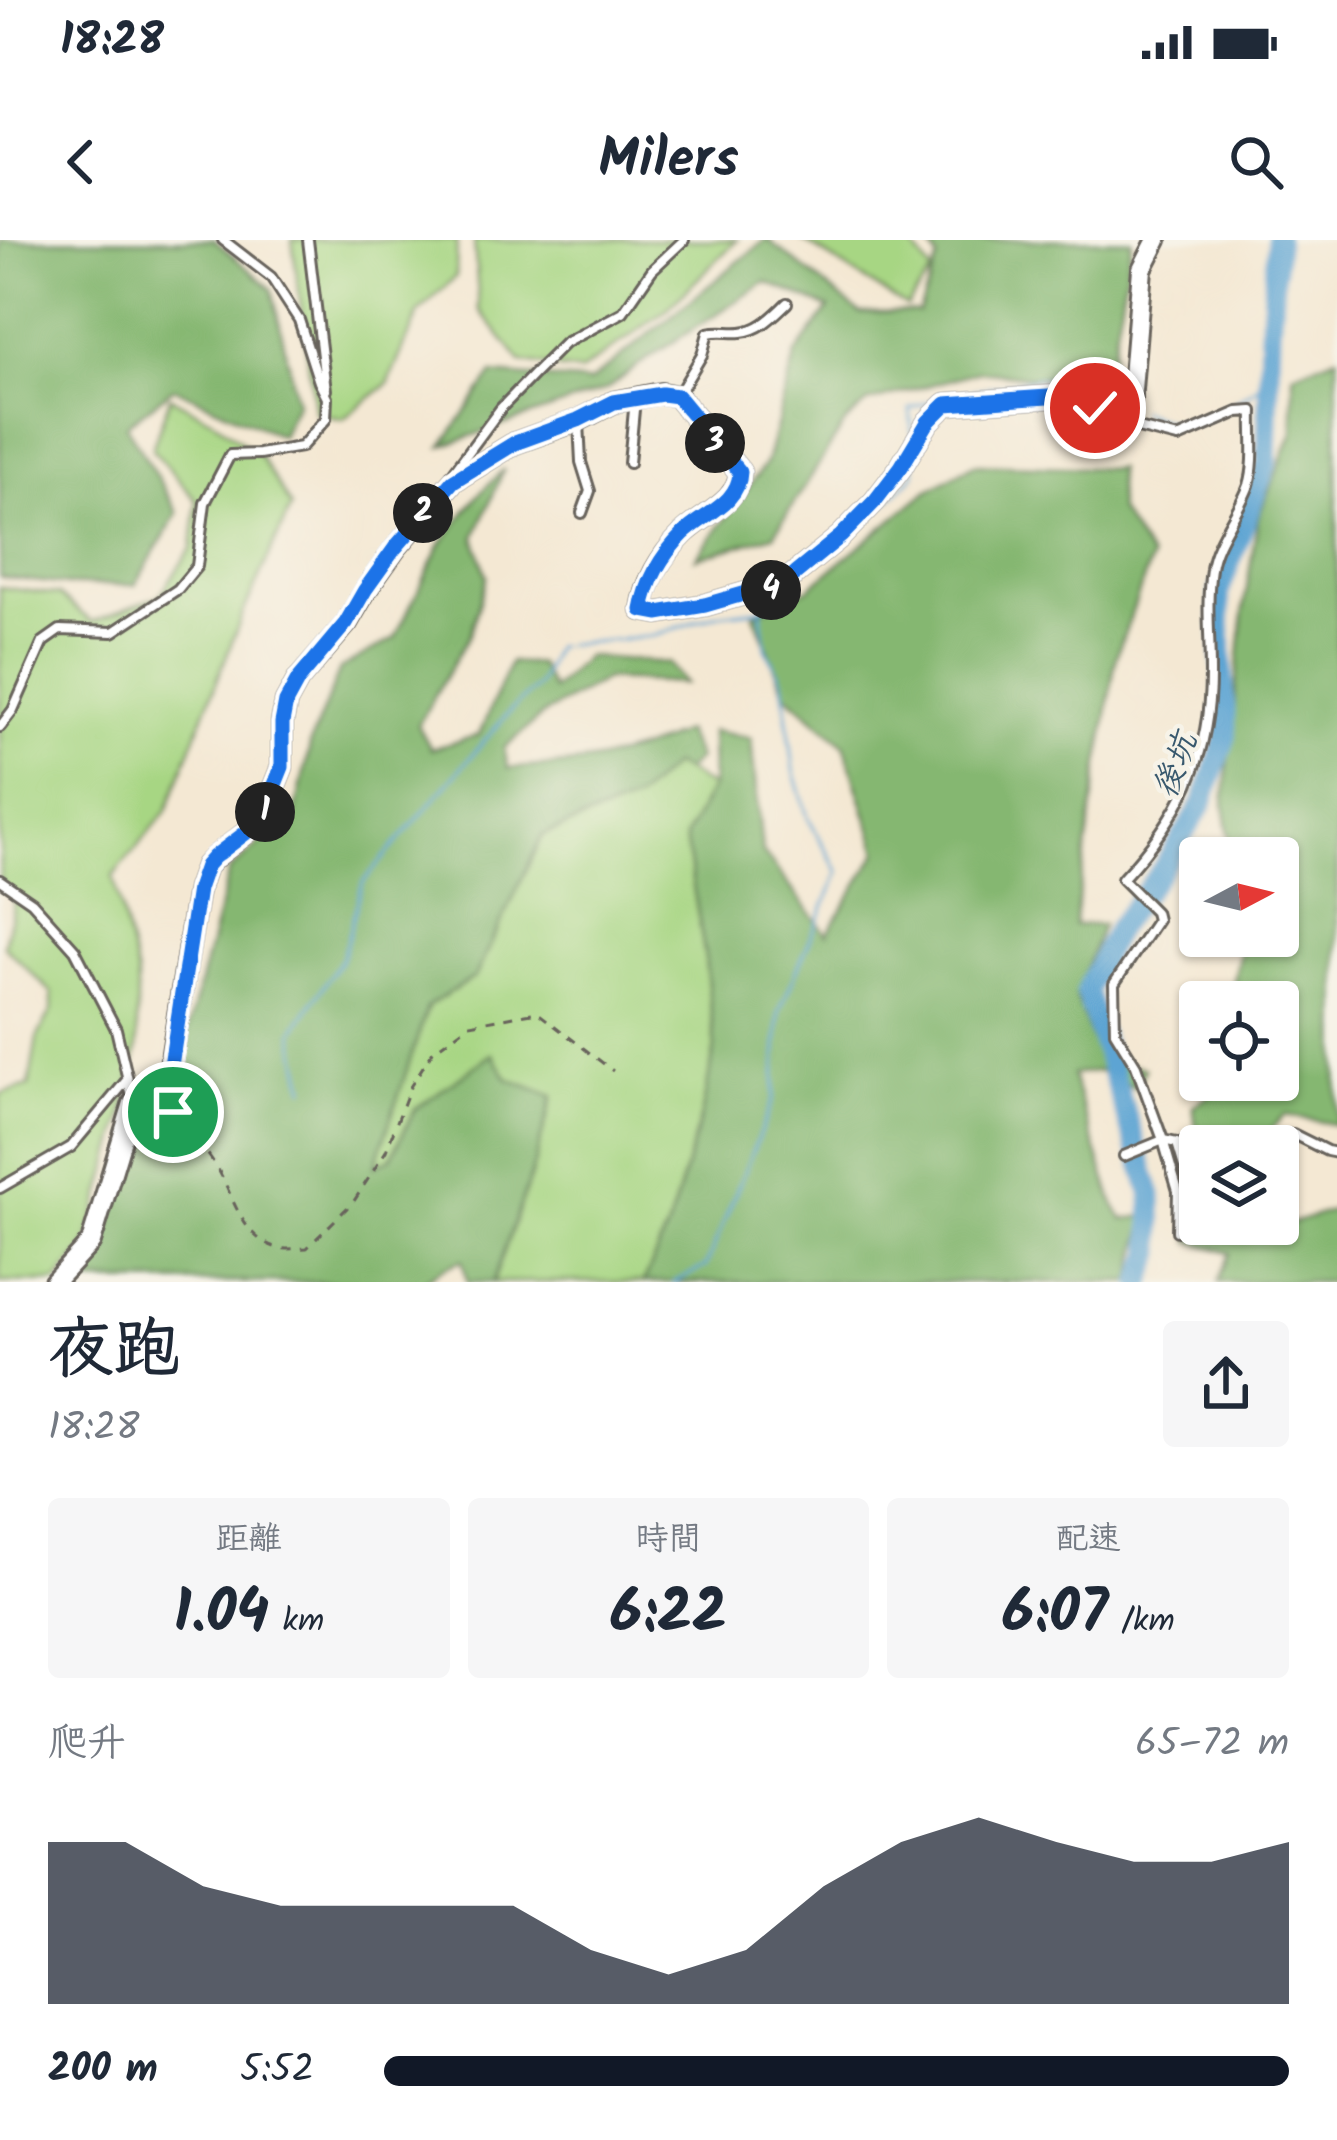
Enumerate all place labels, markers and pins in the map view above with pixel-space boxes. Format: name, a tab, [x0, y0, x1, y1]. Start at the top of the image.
pin	[1044, 357, 1146, 459]
pin: 3	[685, 413, 745, 473]
pin: 2	[393, 483, 453, 543]
pin: 4	[741, 560, 801, 620]
pin: 1	[235, 782, 295, 842]
pin	[122, 1061, 224, 1163]

